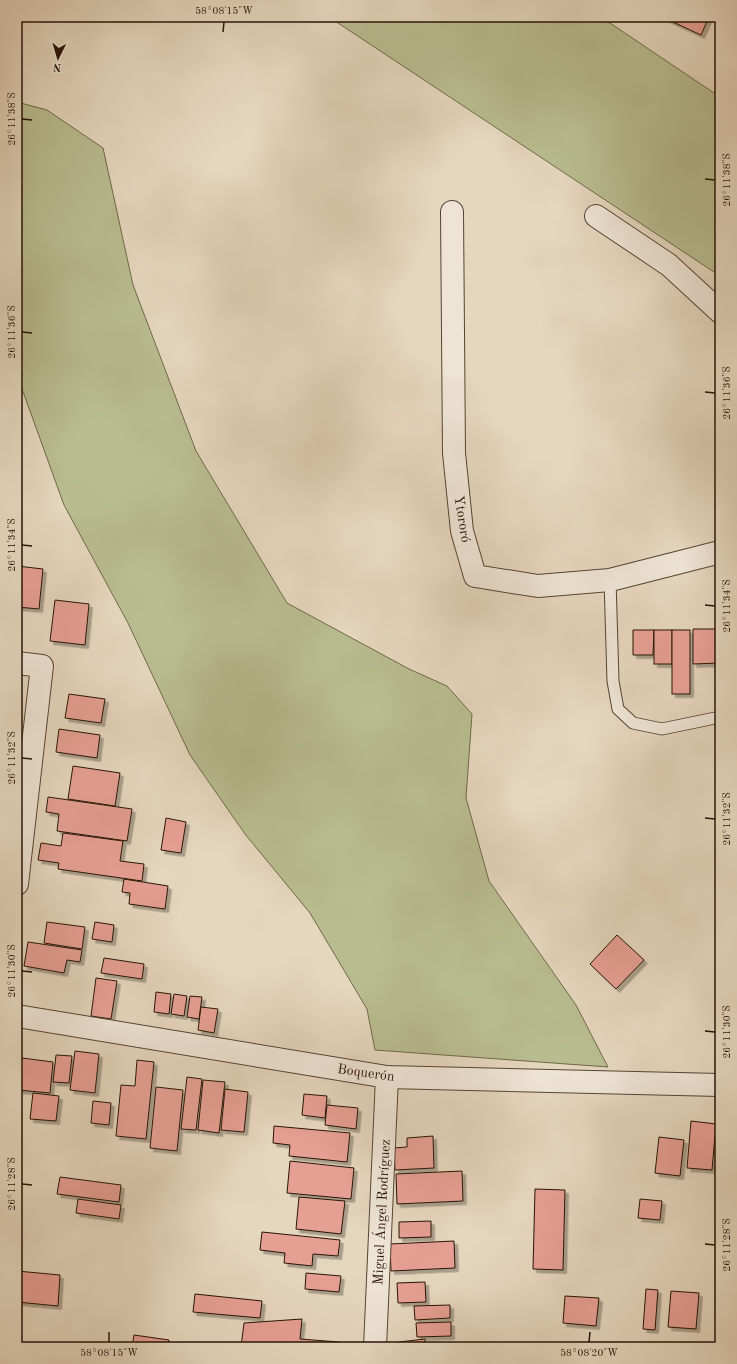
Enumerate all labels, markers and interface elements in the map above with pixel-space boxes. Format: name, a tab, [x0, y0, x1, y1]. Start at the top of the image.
text: 58°08'15"W	[195, 6, 253, 16]
north arrow	[38, 38, 78, 78]
text: N	[52, 61, 62, 72]
text: 26°11'38"S	[7, 92, 17, 146]
text: 26°11'38"S	[722, 153, 732, 207]
text: 26°11'36"S	[7, 305, 17, 359]
text: 26°11'36"S	[722, 366, 732, 420]
street label: Ytororó	[451, 495, 473, 544]
text: 26°11'34"S	[7, 518, 17, 572]
text: 26°11'34"S	[722, 579, 732, 633]
text: 26°11'32"S	[7, 731, 17, 785]
text: 26°11'32"S	[722, 792, 732, 846]
text: 26°11'30"S	[7, 944, 17, 998]
text: 26°11'30"S	[722, 1005, 732, 1059]
street label: Boquerón	[336, 1062, 396, 1084]
street label: Miguel Ángel Rodríguez	[368, 1139, 393, 1285]
text: 26°11'28"S	[7, 1157, 17, 1211]
text: 26°11'28"S	[722, 1218, 732, 1272]
text: 58°08'15"W	[80, 1348, 138, 1358]
text: 58°08'20"W	[560, 1348, 618, 1358]

